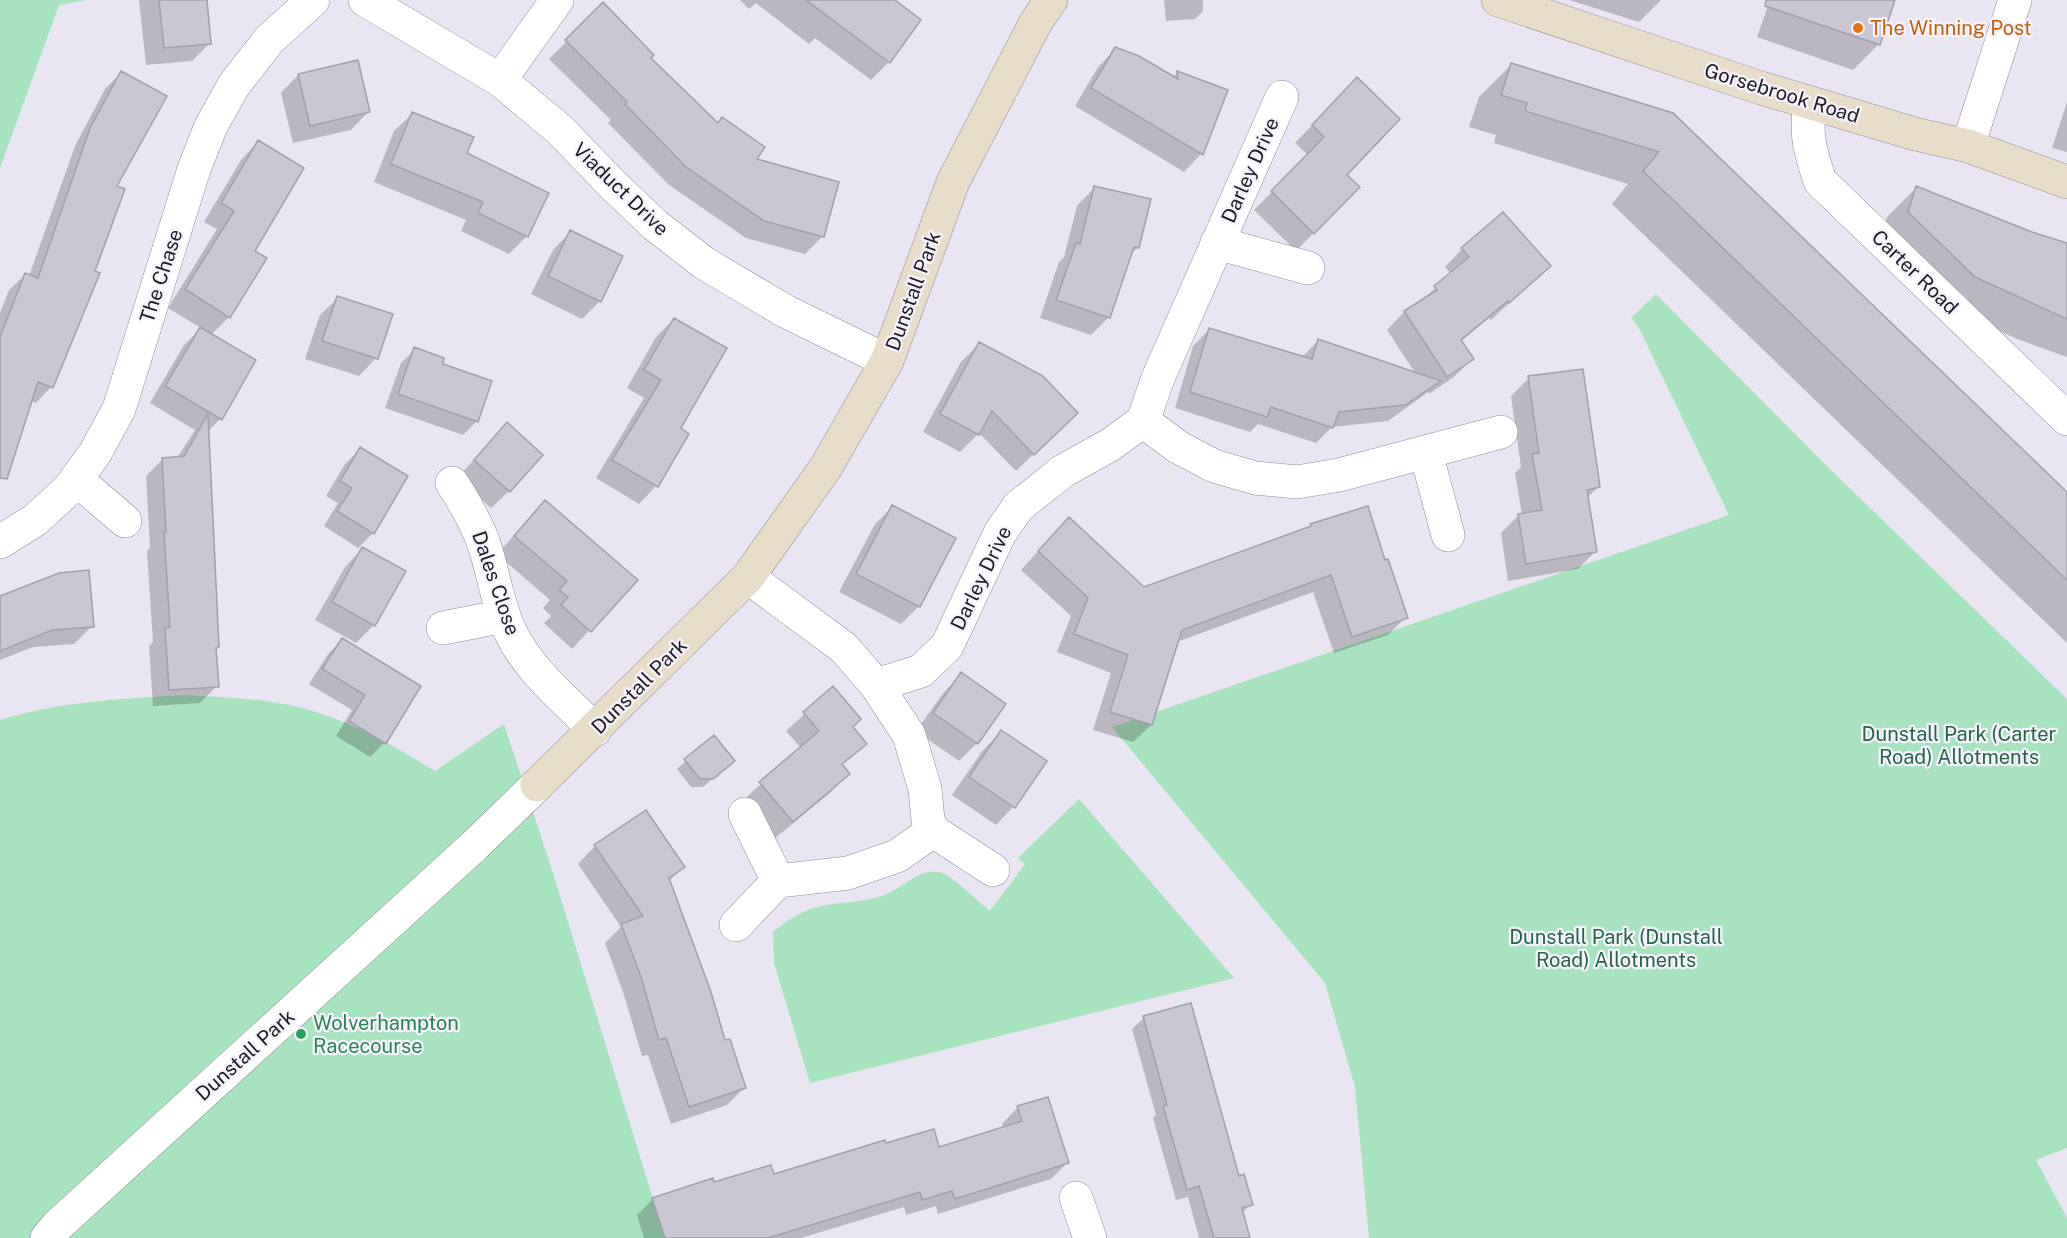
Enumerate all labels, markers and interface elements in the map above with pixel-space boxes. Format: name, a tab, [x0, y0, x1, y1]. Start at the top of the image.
place label: The Winning Post	[1870, 16, 2032, 40]
marker: The Winning Post	[1851, 21, 1865, 35]
street label: Gorsebrook Road	[1702, 58, 1862, 128]
street label: Darley Drive	[1216, 114, 1284, 226]
street label: Viaduct Drive	[568, 137, 674, 241]
street label: Carter Road	[1867, 225, 1963, 319]
street label: The Chase	[135, 226, 187, 326]
street label: Dunstall Park	[880, 228, 946, 354]
street label: Darley Drive	[945, 522, 1017, 634]
street label: Dales Close	[467, 528, 525, 638]
street label: Dunstall Park	[586, 633, 692, 739]
park label: Dunstall Park (Carter Road) Allotments	[1862, 722, 2057, 769]
park label: Dunstall Park (Dunstall Road) Allotments	[1509, 925, 1723, 972]
street label: Dunstall Park	[191, 1004, 299, 1106]
place label: Wolverhampton Racecourse	[313, 1011, 459, 1058]
marker: Wolverhampton Racecourse	[294, 1027, 308, 1041]

